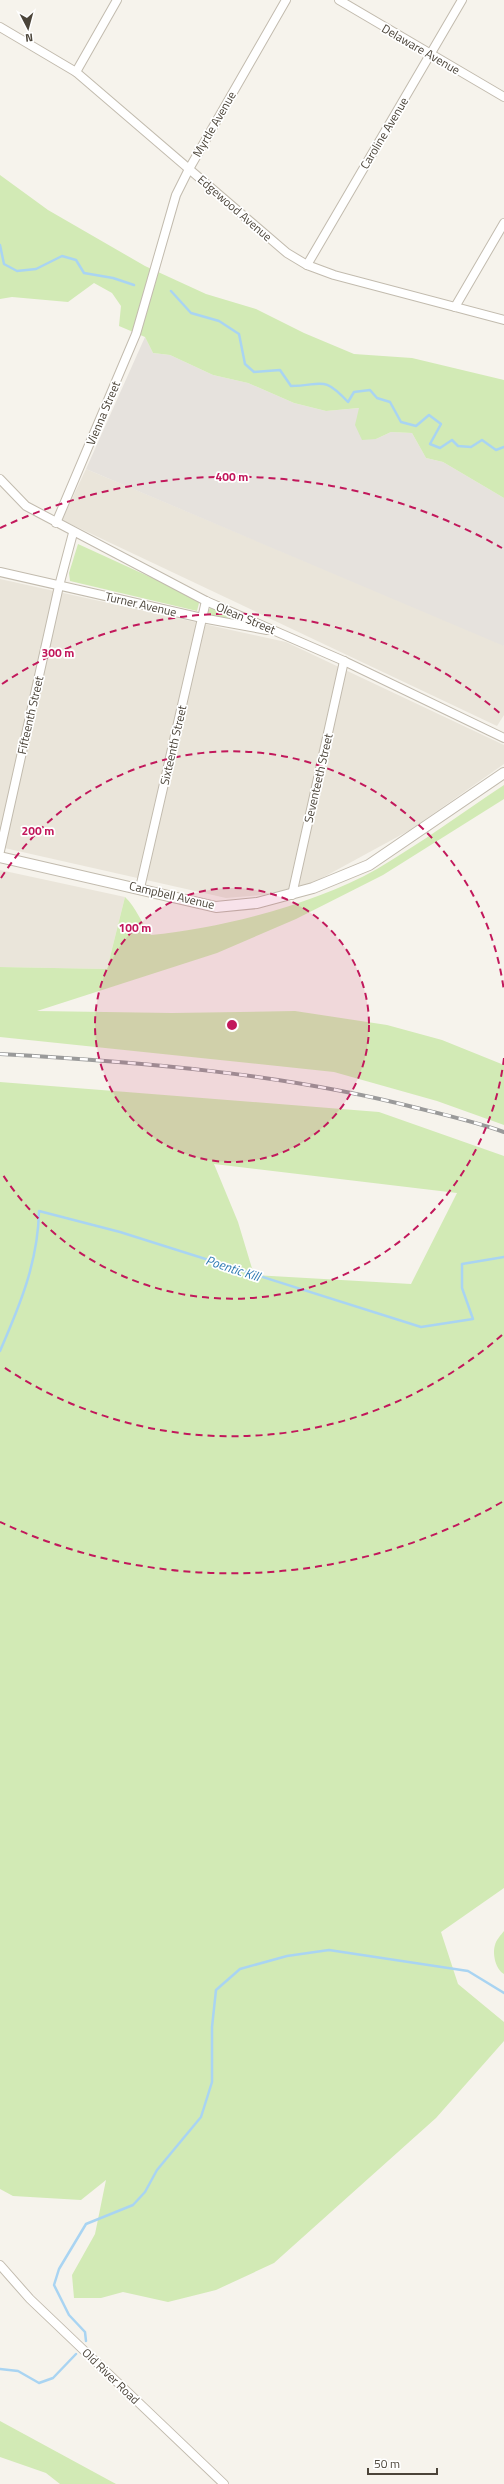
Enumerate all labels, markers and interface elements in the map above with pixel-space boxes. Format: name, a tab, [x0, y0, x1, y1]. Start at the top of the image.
north arrow	[8, 8, 48, 48]
street label: Delaware Avenue	[378, 19, 464, 79]
text: N	[24, 30, 34, 46]
street label: Myrtle Avenue	[187, 88, 241, 160]
street label: Caroline Avenue	[355, 93, 413, 173]
street label: Edgewood Avenue	[194, 170, 276, 246]
street label: Vienna Street	[81, 377, 125, 448]
text: 400 m	[216, 467, 248, 486]
street label: Turner Avenue	[103, 587, 179, 621]
street label: Olean Street	[213, 597, 279, 639]
text: 300 m	[42, 643, 74, 662]
street label: Fifteenth Street	[12, 673, 48, 756]
street label: Sixteenth Street	[155, 702, 192, 787]
street label: Seventeeth Street	[298, 731, 338, 825]
text: 200 m	[22, 821, 54, 840]
street label: Campbell Avenue	[127, 876, 217, 914]
text: 100 m	[119, 918, 151, 937]
centre of rings	[225, 1018, 239, 1032]
water label: Poentic Kill	[203, 1250, 265, 1287]
street label: Old River Road	[78, 2343, 144, 2409]
scale bar	[368, 2450, 437, 2476]
text: 50 m	[374, 2454, 400, 2473]

